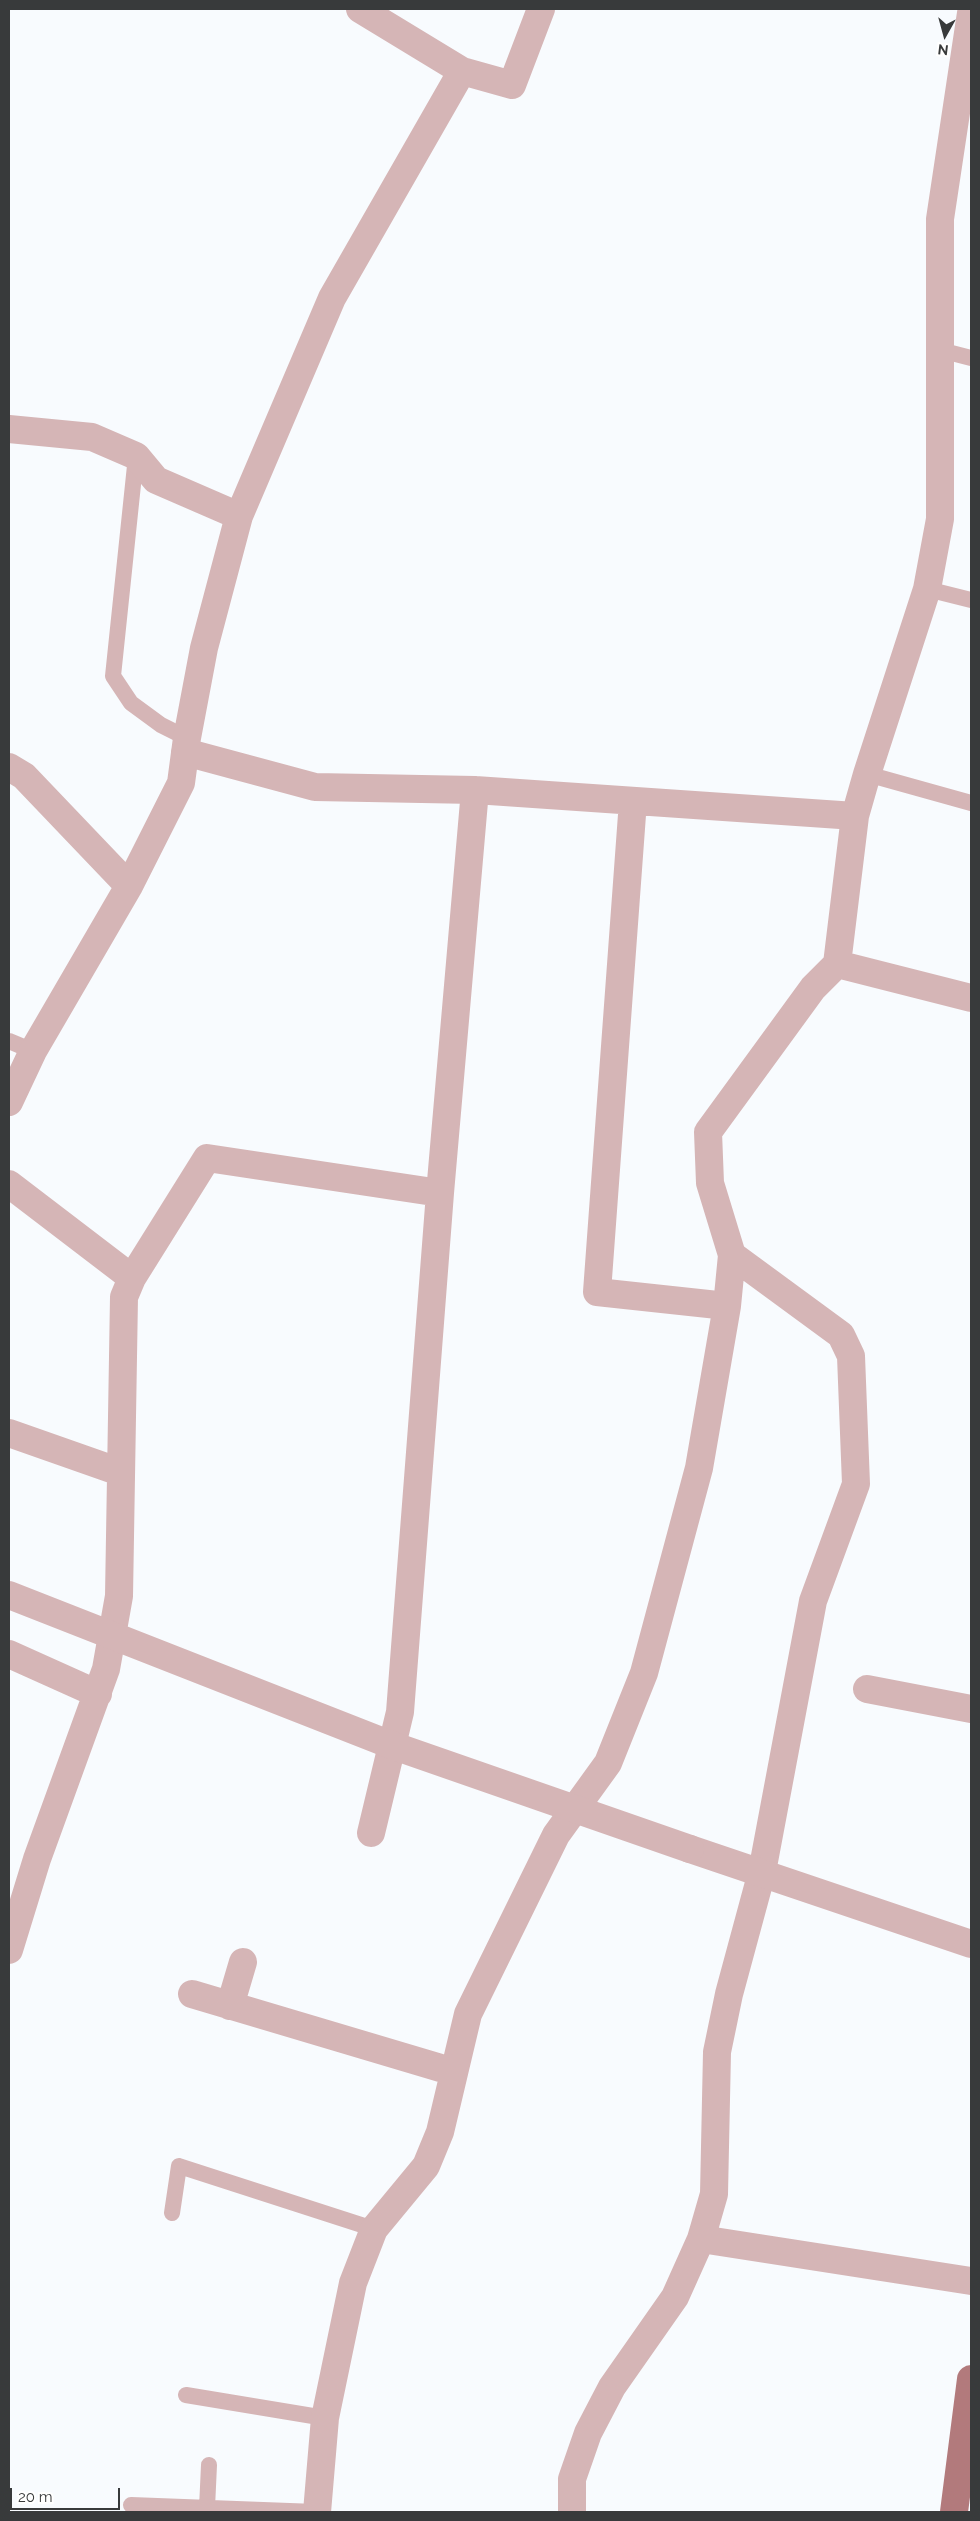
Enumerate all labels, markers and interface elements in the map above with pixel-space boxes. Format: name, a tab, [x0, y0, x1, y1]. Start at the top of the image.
north arrow	[920, 10, 970, 60]
text: N	[937, 41, 949, 58]
scale bar	[12, 2478, 122, 2510]
text: 20 m	[18, 2488, 53, 2506]

